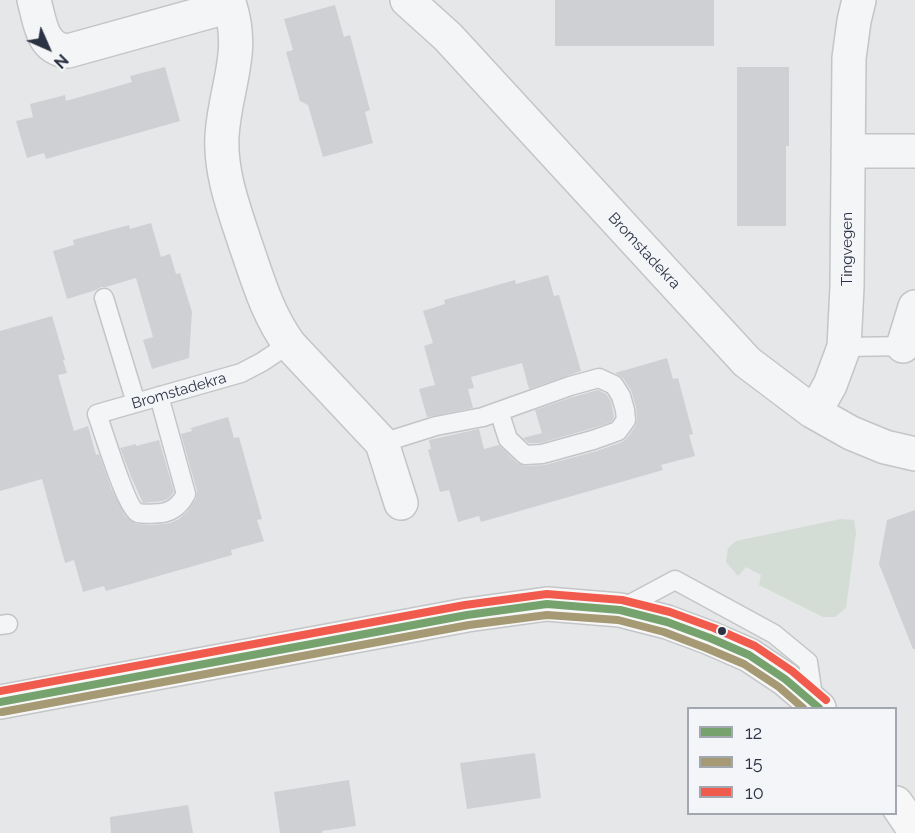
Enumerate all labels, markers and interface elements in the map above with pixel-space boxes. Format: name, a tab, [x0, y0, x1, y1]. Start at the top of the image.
north arrow	[18, 18, 78, 78]
text: N	[50, 50, 72, 72]
street label: Bromstadekra	[604, 209, 684, 293]
street label: Tingvegen	[838, 212, 856, 286]
street label: Bromstadekra	[130, 369, 228, 413]
unlabelled marker	[716, 625, 728, 637]
legend	[687, 707, 897, 815]
text: 12	[745, 722, 762, 743]
text: 15	[745, 752, 763, 773]
text: 10	[745, 782, 764, 803]

